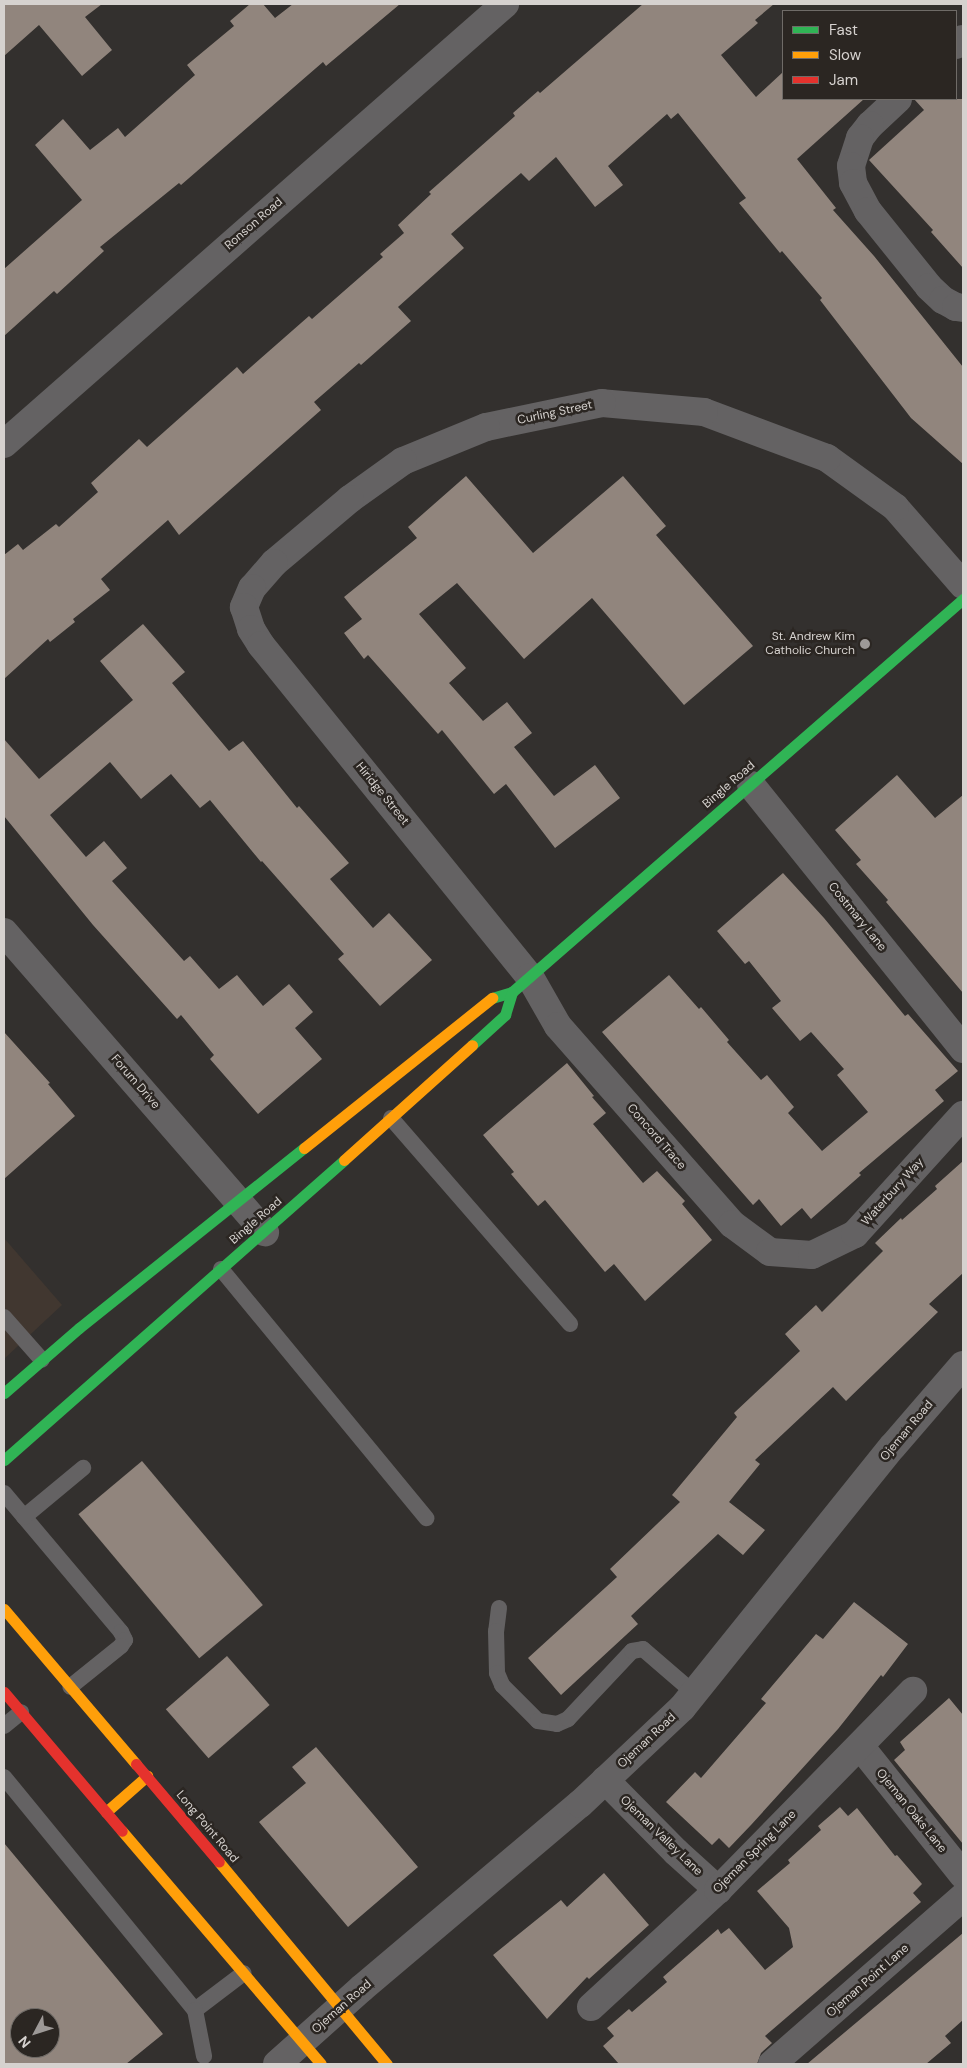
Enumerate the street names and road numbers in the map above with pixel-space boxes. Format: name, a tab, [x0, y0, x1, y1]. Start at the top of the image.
street label: Ronson Road	[222, 195, 286, 253]
street label: Curling Street	[516, 398, 594, 428]
street label: Bingle Road	[700, 758, 758, 812]
street label: Hiridge Street	[352, 760, 412, 828]
street label: Costmary Lane	[825, 880, 889, 954]
street label: Forum Drive	[108, 1052, 162, 1112]
street label: Concord Trace	[624, 1101, 688, 1173]
street label: Waterbury Way	[859, 1155, 927, 1229]
street label: Bingle Road	[227, 1194, 285, 1248]
street label: Ojeman Road	[878, 1398, 936, 1464]
street label: Ojeman Road	[615, 1710, 679, 1772]
street label: Ojeman Oaks Lane	[873, 1766, 949, 1856]
street label: Long Point Road	[173, 1788, 241, 1866]
street label: Ojeman Valley Lane	[617, 1793, 705, 1879]
street label: Ojeman Spring Lane	[711, 1808, 799, 1896]
street label: Ojeman Point Lane	[824, 1941, 912, 2021]
street label: Ojeman Road	[309, 1977, 375, 2037]

